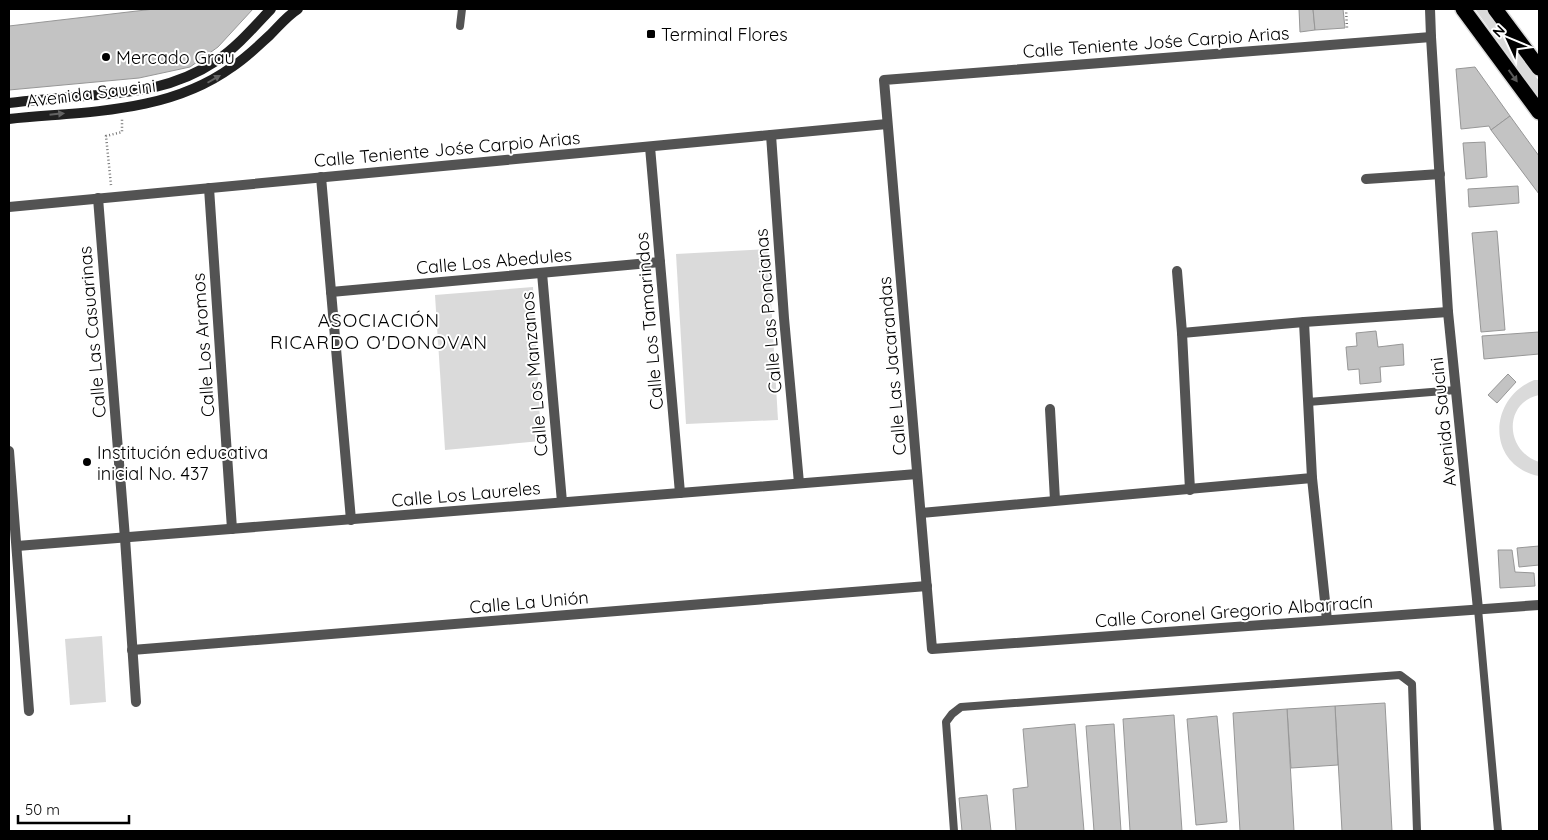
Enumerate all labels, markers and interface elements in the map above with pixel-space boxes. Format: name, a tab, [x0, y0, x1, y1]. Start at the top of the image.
north arrow	[1483, 15, 1533, 65]
street label: Calle Teniente Jośe Carpio Arias	[1022, 21, 1290, 63]
text: N	[1489, 21, 1509, 41]
place label: Terminal Flores	[661, 23, 788, 46]
marker: Terminal Flores	[645, 28, 657, 40]
place label: Mercado Grau	[116, 46, 235, 69]
marker: Mercado Grau	[100, 51, 112, 63]
one-way arrow	[1508, 69, 1518, 83]
street label: Avenida Saucini	[25, 74, 157, 112]
one-way arrow	[207, 74, 221, 83]
one-way arrow	[50, 110, 66, 118]
street label: Calle Teniente Jośe Carpio Arias	[313, 126, 581, 172]
street label: Calle Las Poncianas	[749, 228, 787, 394]
street label: Calle Los Tamarindos	[630, 231, 668, 411]
street label: Calle Los Abedules	[415, 243, 573, 279]
street label: Calle Las Casuarinas	[73, 245, 111, 419]
street label: Calle Los Aromos	[186, 272, 220, 418]
street label: Calle Las Jacarandas	[873, 276, 911, 456]
street label: Calle Los Manzanos	[515, 291, 553, 457]
district label: ASOCIACIÓN RICARDO O'DONOVAN	[270, 308, 488, 354]
street label: Avenida Saucini	[1425, 356, 1461, 488]
place label: Institución educativa inicial No. 437	[97, 441, 268, 485]
marker: Institución educativa inicial No. 437	[81, 456, 93, 468]
street label: Calle Los Laureles	[391, 476, 541, 512]
street label: Calle La Unión	[468, 585, 590, 619]
street label: Calle Coronel Gregorio Albarracín	[1094, 590, 1374, 632]
scale bar	[18, 792, 129, 824]
text: 50 m	[25, 800, 60, 819]

